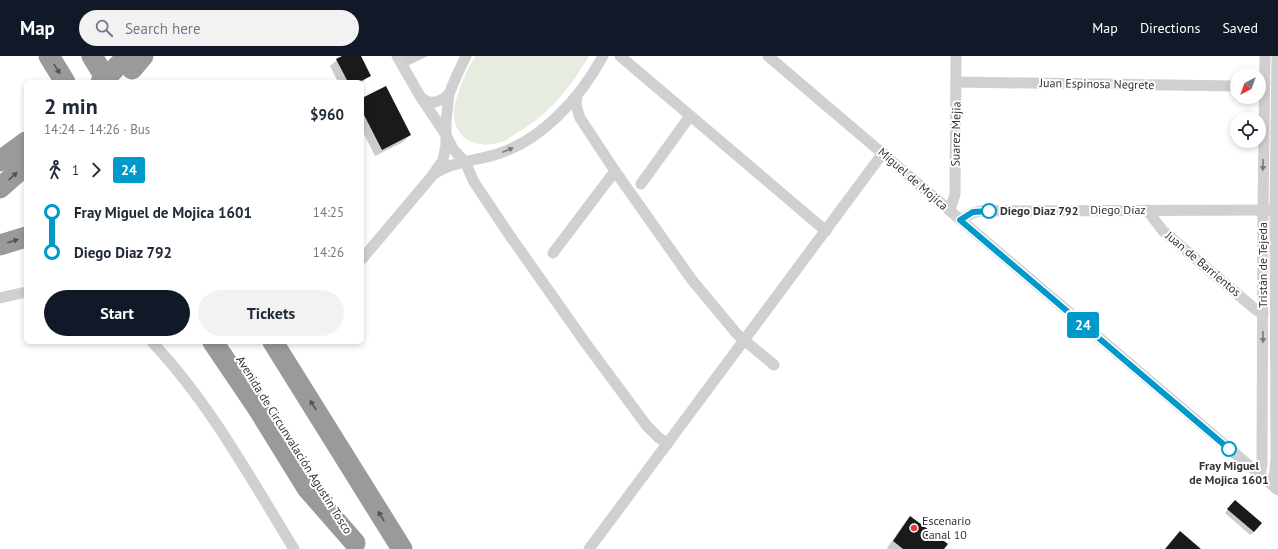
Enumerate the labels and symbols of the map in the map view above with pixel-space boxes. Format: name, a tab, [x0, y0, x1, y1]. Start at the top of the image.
one-way arrow	[53, 64, 61, 74]
north arrow	[1230, 68, 1266, 104]
street label: Juan Espinosa Negrete	[1038, 75, 1155, 92]
street label: Suarez Mejia	[947, 101, 964, 167]
street label: Miguel de Mojica	[875, 144, 951, 213]
one-way arrow	[502, 146, 514, 153]
one-way arrow	[1260, 159, 1266, 172]
one-way arrow	[8, 172, 18, 181]
street label: Diego Díaz	[1090, 202, 1146, 217]
marker: Diego Diaz 792	[981, 203, 997, 219]
place label: Diego Diaz 792	[1000, 203, 1078, 218]
street label: Tristán de Tejeda	[1255, 222, 1270, 308]
street label: Juan de Barrientos	[1162, 227, 1244, 300]
one-way arrow	[7, 237, 19, 243]
line badge: 24	[1065, 312, 1101, 338]
one-way arrow	[1259, 331, 1266, 343]
street label: Avenida de Circunvalación Agustín Tosco	[233, 353, 356, 537]
one-way arrow	[309, 400, 317, 410]
marker: Fray Miguel de Mojica 1601	[1221, 441, 1237, 457]
place label: Fray Miguel de Mojica 1601	[1189, 458, 1269, 487]
one-way arrow	[377, 511, 385, 521]
place label: Escenario Canal 10	[922, 513, 971, 542]
marker: Escenario Canal 10	[909, 523, 919, 533]

